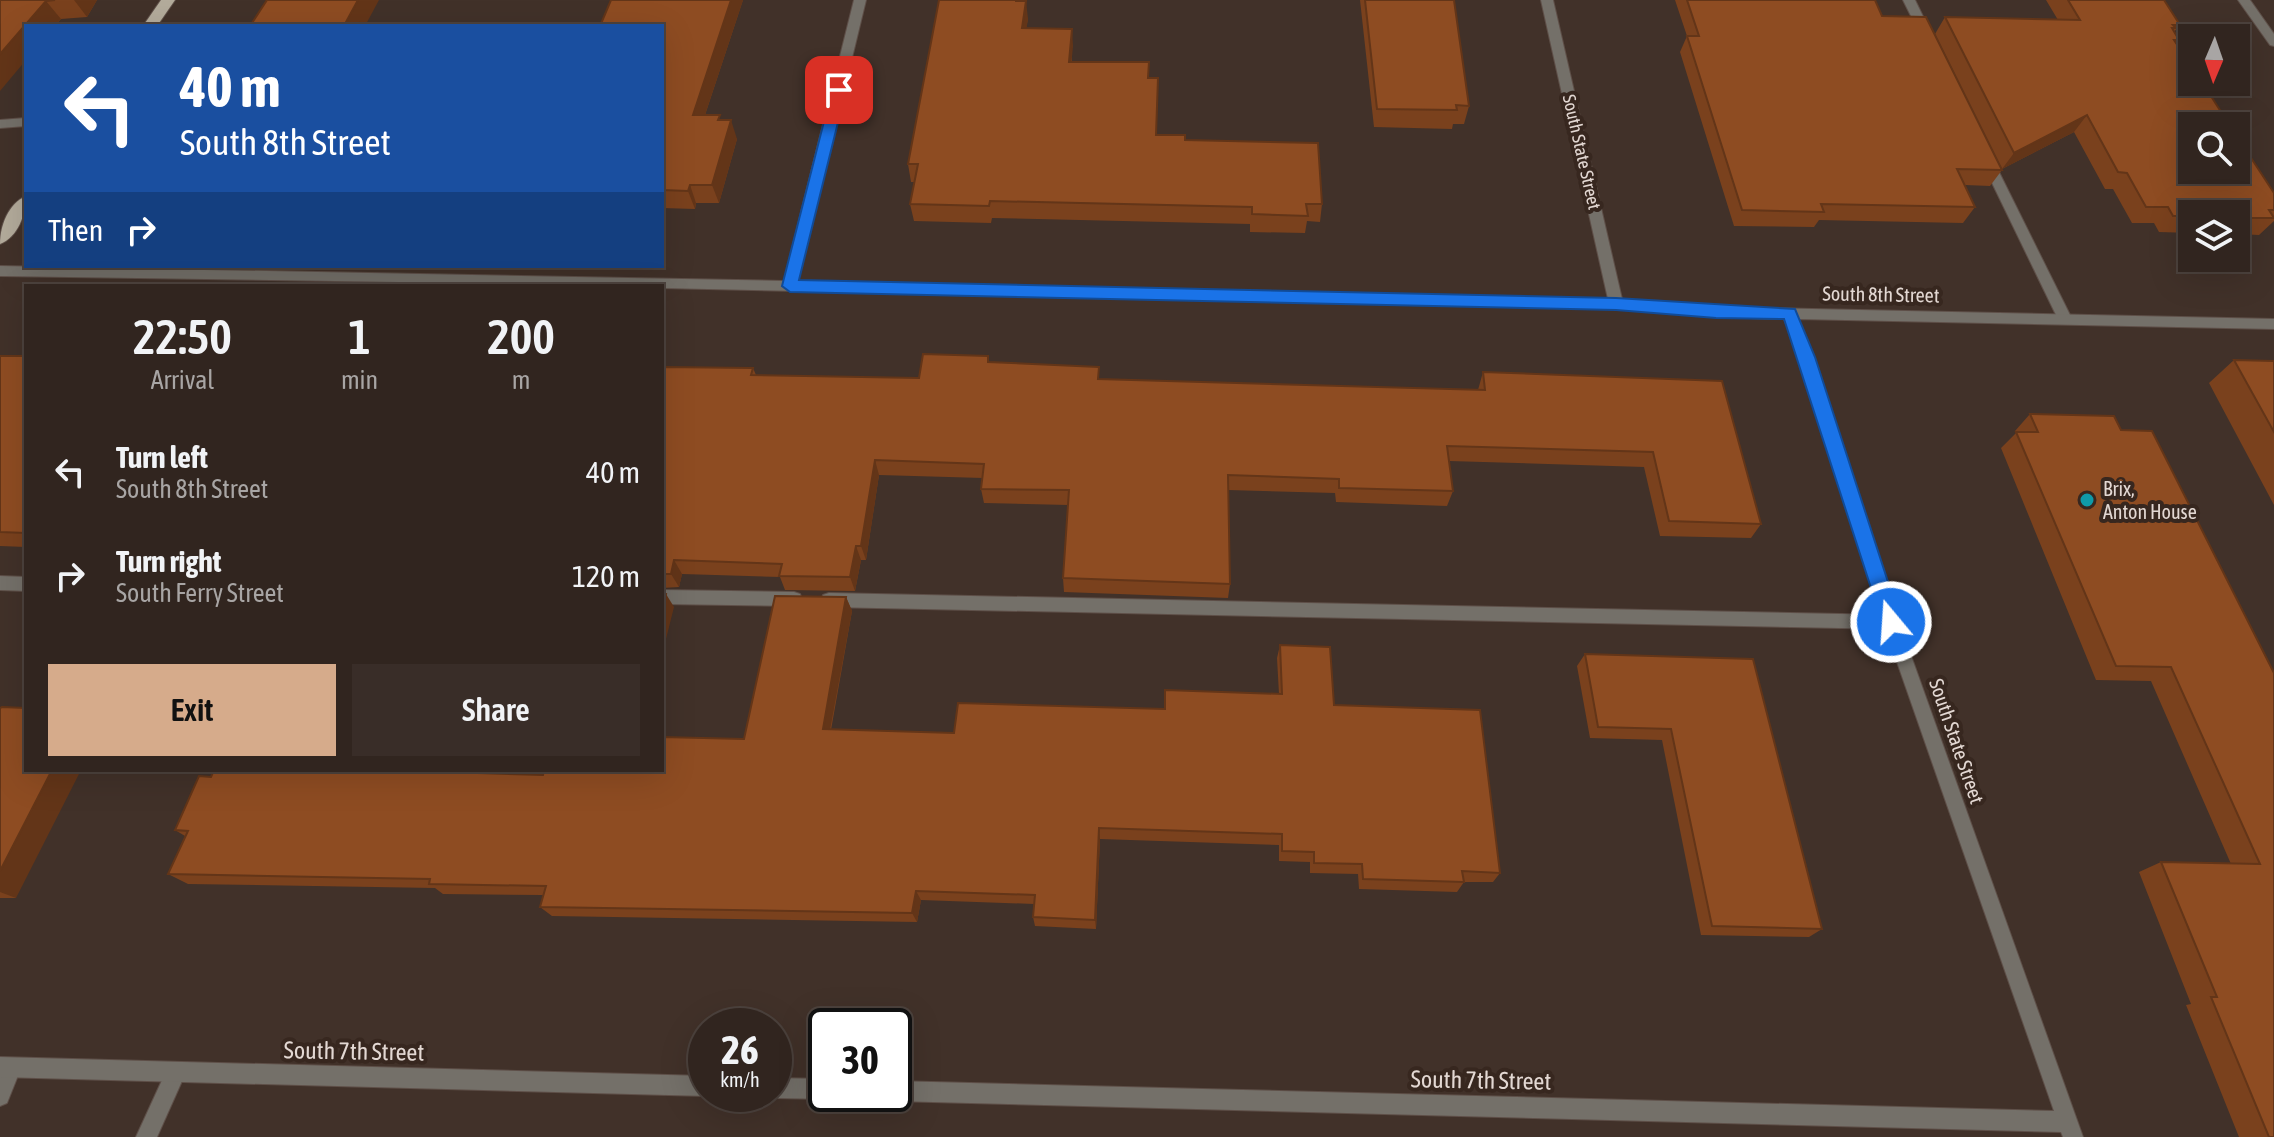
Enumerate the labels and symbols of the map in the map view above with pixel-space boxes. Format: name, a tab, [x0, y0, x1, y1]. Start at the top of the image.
north arrow	[2178, 24, 2250, 96]
pin	[805, 56, 873, 124]
street label: South State Street	[1559, 92, 1605, 212]
street label: South 8th Street	[1822, 281, 1940, 307]
place label: Brix, Anton House	[2103, 477, 2197, 523]
marker: Brix, Anton House	[2078, 491, 2096, 509]
position arrow	[1849, 580, 1933, 664]
street label: South State Street	[1925, 676, 1989, 807]
speed limit sign: 30	[808, 1008, 912, 1112]
street label: South 7th Street	[283, 1036, 425, 1066]
street label: South 7th Street	[1410, 1065, 1552, 1095]

